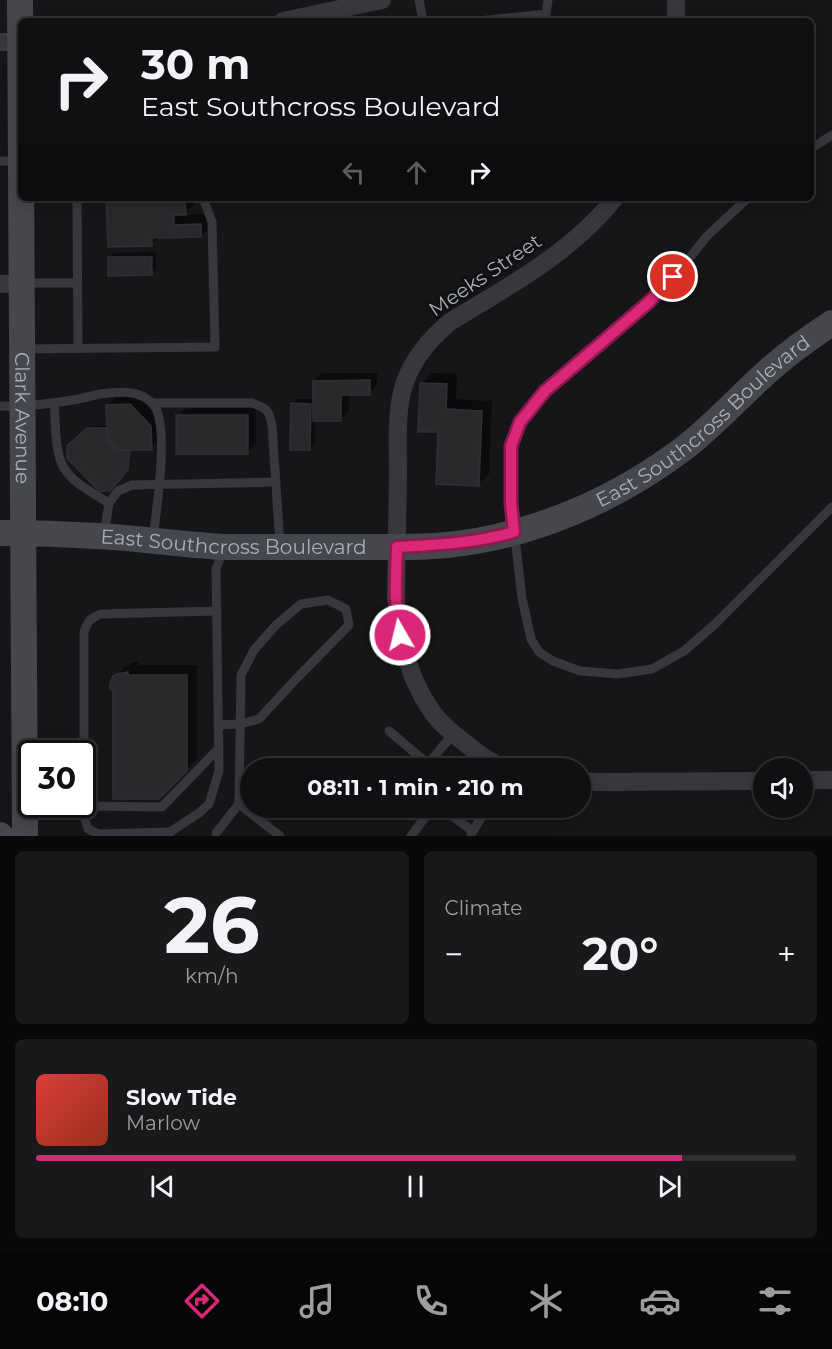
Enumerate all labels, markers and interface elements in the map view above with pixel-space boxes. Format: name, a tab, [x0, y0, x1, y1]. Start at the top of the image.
text: 30 m	[141, 38, 250, 90]
icon: right	[42, 42, 120, 120]
text: East Southcross Boulevard	[141, 90, 501, 123]
icon: left	[337, 156, 370, 189]
icon: ahead	[400, 156, 433, 189]
icon: right	[463, 156, 496, 189]
street label: Meeks Street	[424, 229, 546, 321]
pin	[647, 251, 698, 302]
icon: arrive	[656, 260, 689, 293]
street label: East Southcross Boulevard	[592, 330, 815, 512]
street label: Clark Avenue	[10, 352, 35, 484]
street label: East Southcross Boulevard	[100, 524, 367, 559]
position arrow	[368, 603, 432, 667]
speed limit sign: 30	[18, 740, 96, 818]
map controls	[753, 758, 813, 818]
button: sound	[753, 758, 813, 818]
text: 08:11 · 1 min · 210 m	[307, 774, 524, 801]
text: 26	[164, 877, 260, 973]
text: Climate	[445, 896, 522, 920]
text: 20°	[582, 926, 658, 981]
text: −	[445, 934, 463, 974]
text: +	[777, 934, 796, 974]
text: km/h	[185, 964, 238, 988]
text: Slow Tide	[126, 1084, 237, 1111]
text: Marlow	[126, 1111, 200, 1135]
icon: previous	[146, 1170, 179, 1203]
icon: pause	[399, 1170, 432, 1203]
icon: next	[653, 1170, 686, 1203]
icon: directions	[181, 1280, 223, 1322]
icon: music	[296, 1280, 338, 1322]
icon: phone	[410, 1280, 452, 1322]
icon: climate	[525, 1280, 567, 1322]
icon: car	[639, 1280, 681, 1322]
icon: filters	[754, 1280, 796, 1322]
text: 08:10	[36, 1285, 108, 1318]

